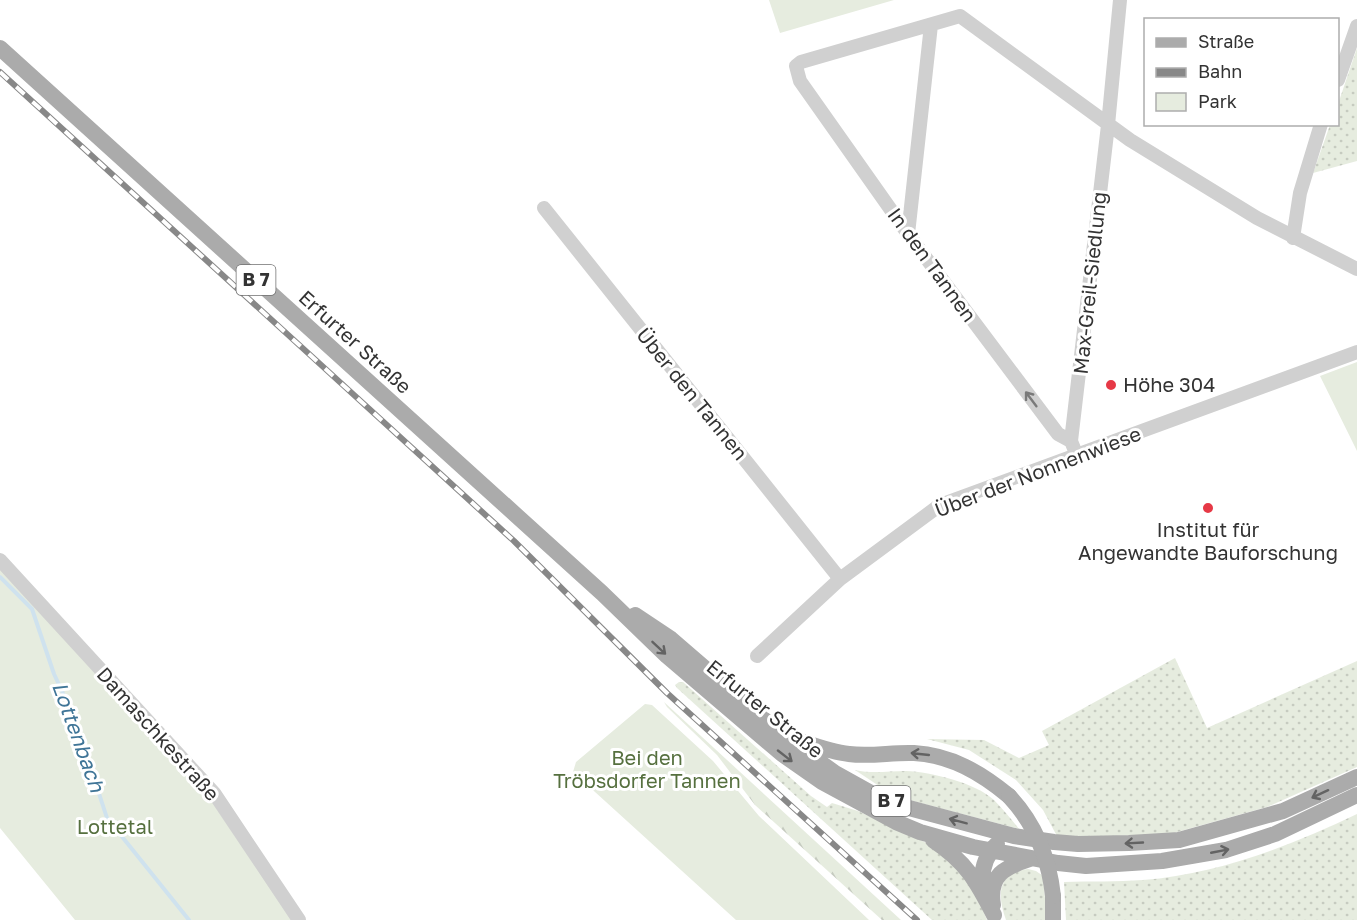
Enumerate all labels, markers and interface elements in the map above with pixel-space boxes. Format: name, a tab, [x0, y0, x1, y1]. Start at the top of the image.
legend	[1144, 18, 1339, 126]
text: Straße	[1198, 30, 1254, 52]
text: Bahn	[1198, 60, 1242, 82]
text: Park	[1198, 90, 1237, 112]
street label: Max-Greil-Siedlung	[1067, 190, 1111, 375]
street label: In den Tannen	[883, 203, 982, 326]
road number: B 7	[236, 265, 276, 295]
street label: Erfurter Straße	[295, 285, 417, 398]
street label: Über den Tannen	[632, 323, 753, 464]
place label: Höhe 304	[1123, 372, 1215, 396]
marker: Höhe 304	[1104, 378, 1118, 392]
one-way arrow	[1025, 392, 1038, 408]
street label: Über der Nonnenwiese	[931, 421, 1144, 521]
marker: Institut für Angewandte Bauforschung	[1201, 501, 1215, 515]
place label: Institut für Angewandte Bauforschung	[1078, 517, 1338, 564]
one-way arrow	[651, 641, 666, 655]
street label: Erfurter Straße	[703, 654, 829, 763]
street label: Damaschkestraße	[93, 662, 225, 805]
water label: Lottenbach	[47, 678, 111, 796]
park label: Bei den Tröbsdorfer Tannen	[553, 745, 741, 792]
one-way arrow	[910, 748, 930, 759]
one-way arrow	[777, 749, 793, 762]
road number: B 7	[872, 786, 910, 816]
one-way arrow	[1312, 788, 1330, 800]
park label: Lottetal	[77, 814, 153, 838]
one-way arrow	[948, 814, 967, 826]
one-way arrow	[1125, 837, 1145, 848]
one-way arrow	[1209, 845, 1229, 856]

